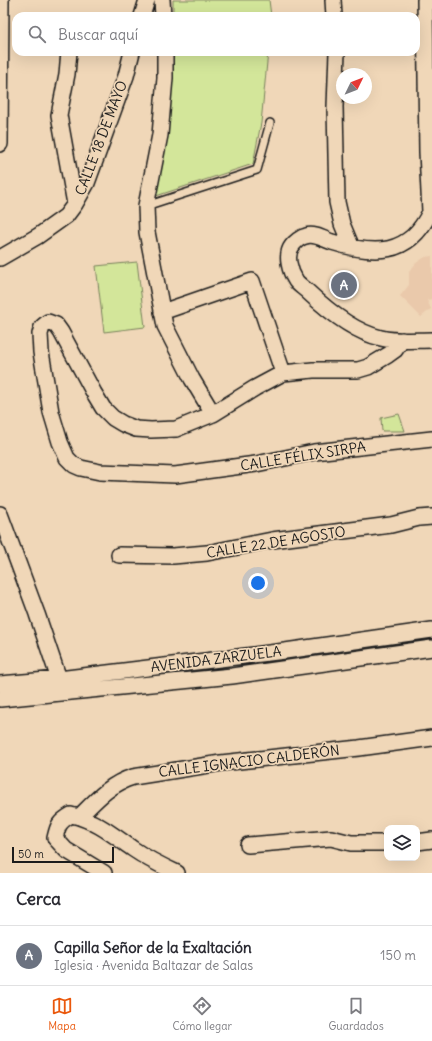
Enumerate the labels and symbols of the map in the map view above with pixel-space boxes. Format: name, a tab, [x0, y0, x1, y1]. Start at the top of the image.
north arrow	[336, 68, 372, 104]
street label: CALLE 18 DE MAYO	[71, 78, 131, 198]
pin: A	[331, 270, 357, 300]
street label: CALLE FÉLIX SIRPA	[239, 437, 367, 475]
street label: CALLE 22 DE AGOSTO	[205, 522, 347, 562]
your location	[248, 573, 268, 593]
street label: AVENIDA ZARZUELA	[150, 642, 282, 676]
street label: CALLE IGNACIO CALDERÓN	[157, 741, 341, 781]
scale bar	[12, 845, 114, 864]

